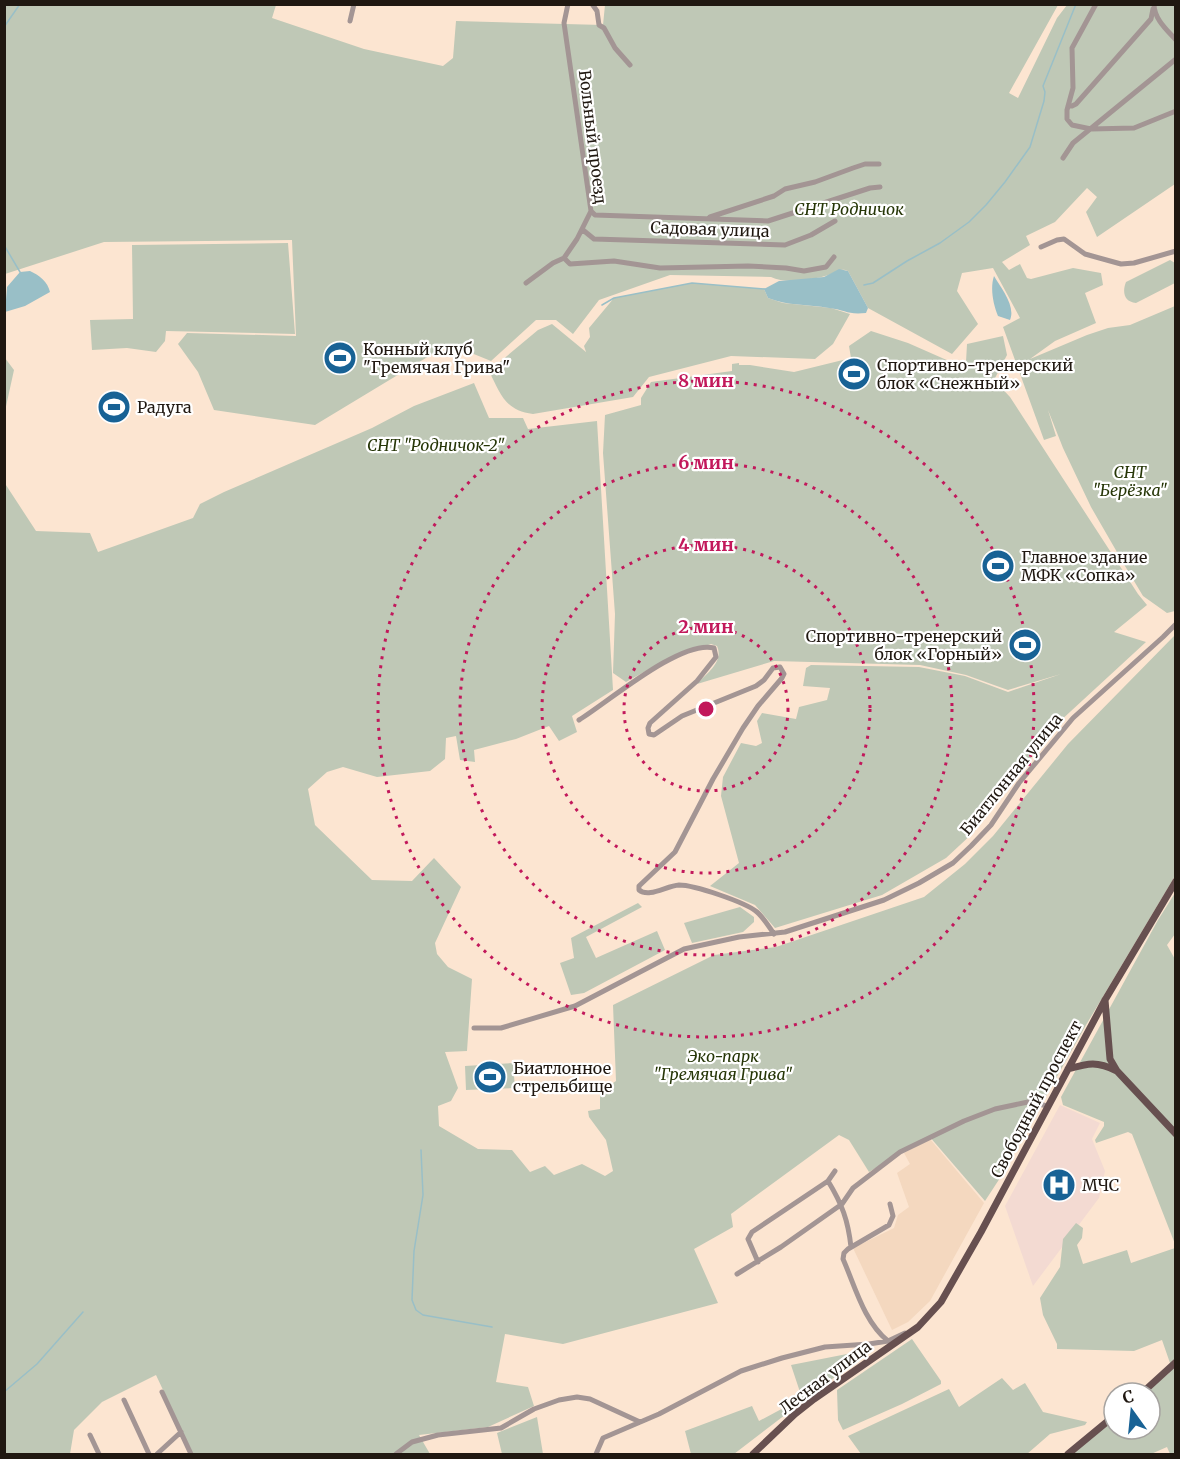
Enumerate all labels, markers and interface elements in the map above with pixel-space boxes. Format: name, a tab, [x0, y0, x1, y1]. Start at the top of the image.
street label: Вольный проезд	[575, 69, 611, 205]
park label: СНТ Родничок	[794, 199, 904, 219]
street label: Садовая улица	[650, 217, 770, 241]
place label: Конный клуб "Гремячая Грива"	[363, 339, 510, 377]
sports icon: Конный клуб "Гремячая Грива"	[322, 340, 358, 376]
place label: Спортивно-тренерский блок «Снежный»	[877, 355, 1073, 393]
sports icon: Спортивно-тренерский блок «Снежный»	[836, 356, 872, 392]
text: 8 мин	[678, 369, 734, 392]
sports icon: Радуга	[96, 389, 132, 425]
place label: Радуга	[137, 397, 192, 417]
park label: СНТ "Родничок-2"	[367, 435, 505, 455]
text: 6 мин	[678, 451, 734, 474]
park label: СНТ "Берёзка"	[1092, 462, 1168, 500]
text: 4 мин	[678, 533, 734, 556]
place label: Главное здание МФК «Сопка»	[1021, 547, 1147, 585]
sports icon: Главное здание МФК «Сопка»	[980, 548, 1016, 584]
text: 2 мин	[678, 615, 734, 638]
place label: Спортивно-тренерский блок «Горный»	[806, 626, 1002, 664]
sports icon: Спортивно-тренерский блок «Горный»	[1007, 627, 1043, 663]
centre of rings	[696, 699, 716, 719]
street label: Биатлонная улица	[956, 709, 1067, 839]
street label: Свободный проспект	[986, 1017, 1086, 1181]
park label: Эко-парк "Гремячая Грива"	[653, 1046, 793, 1084]
place label: Биатлонное стрельбище	[513, 1058, 612, 1096]
sports icon: Биатлонное стрельбище	[472, 1059, 508, 1095]
hospital icon: МЧС	[1041, 1167, 1077, 1203]
place label: МЧС	[1082, 1175, 1119, 1195]
street label: Лесная улица	[775, 1336, 875, 1418]
north arrow	[1102, 1381, 1162, 1441]
text: С	[1120, 1385, 1136, 1408]

